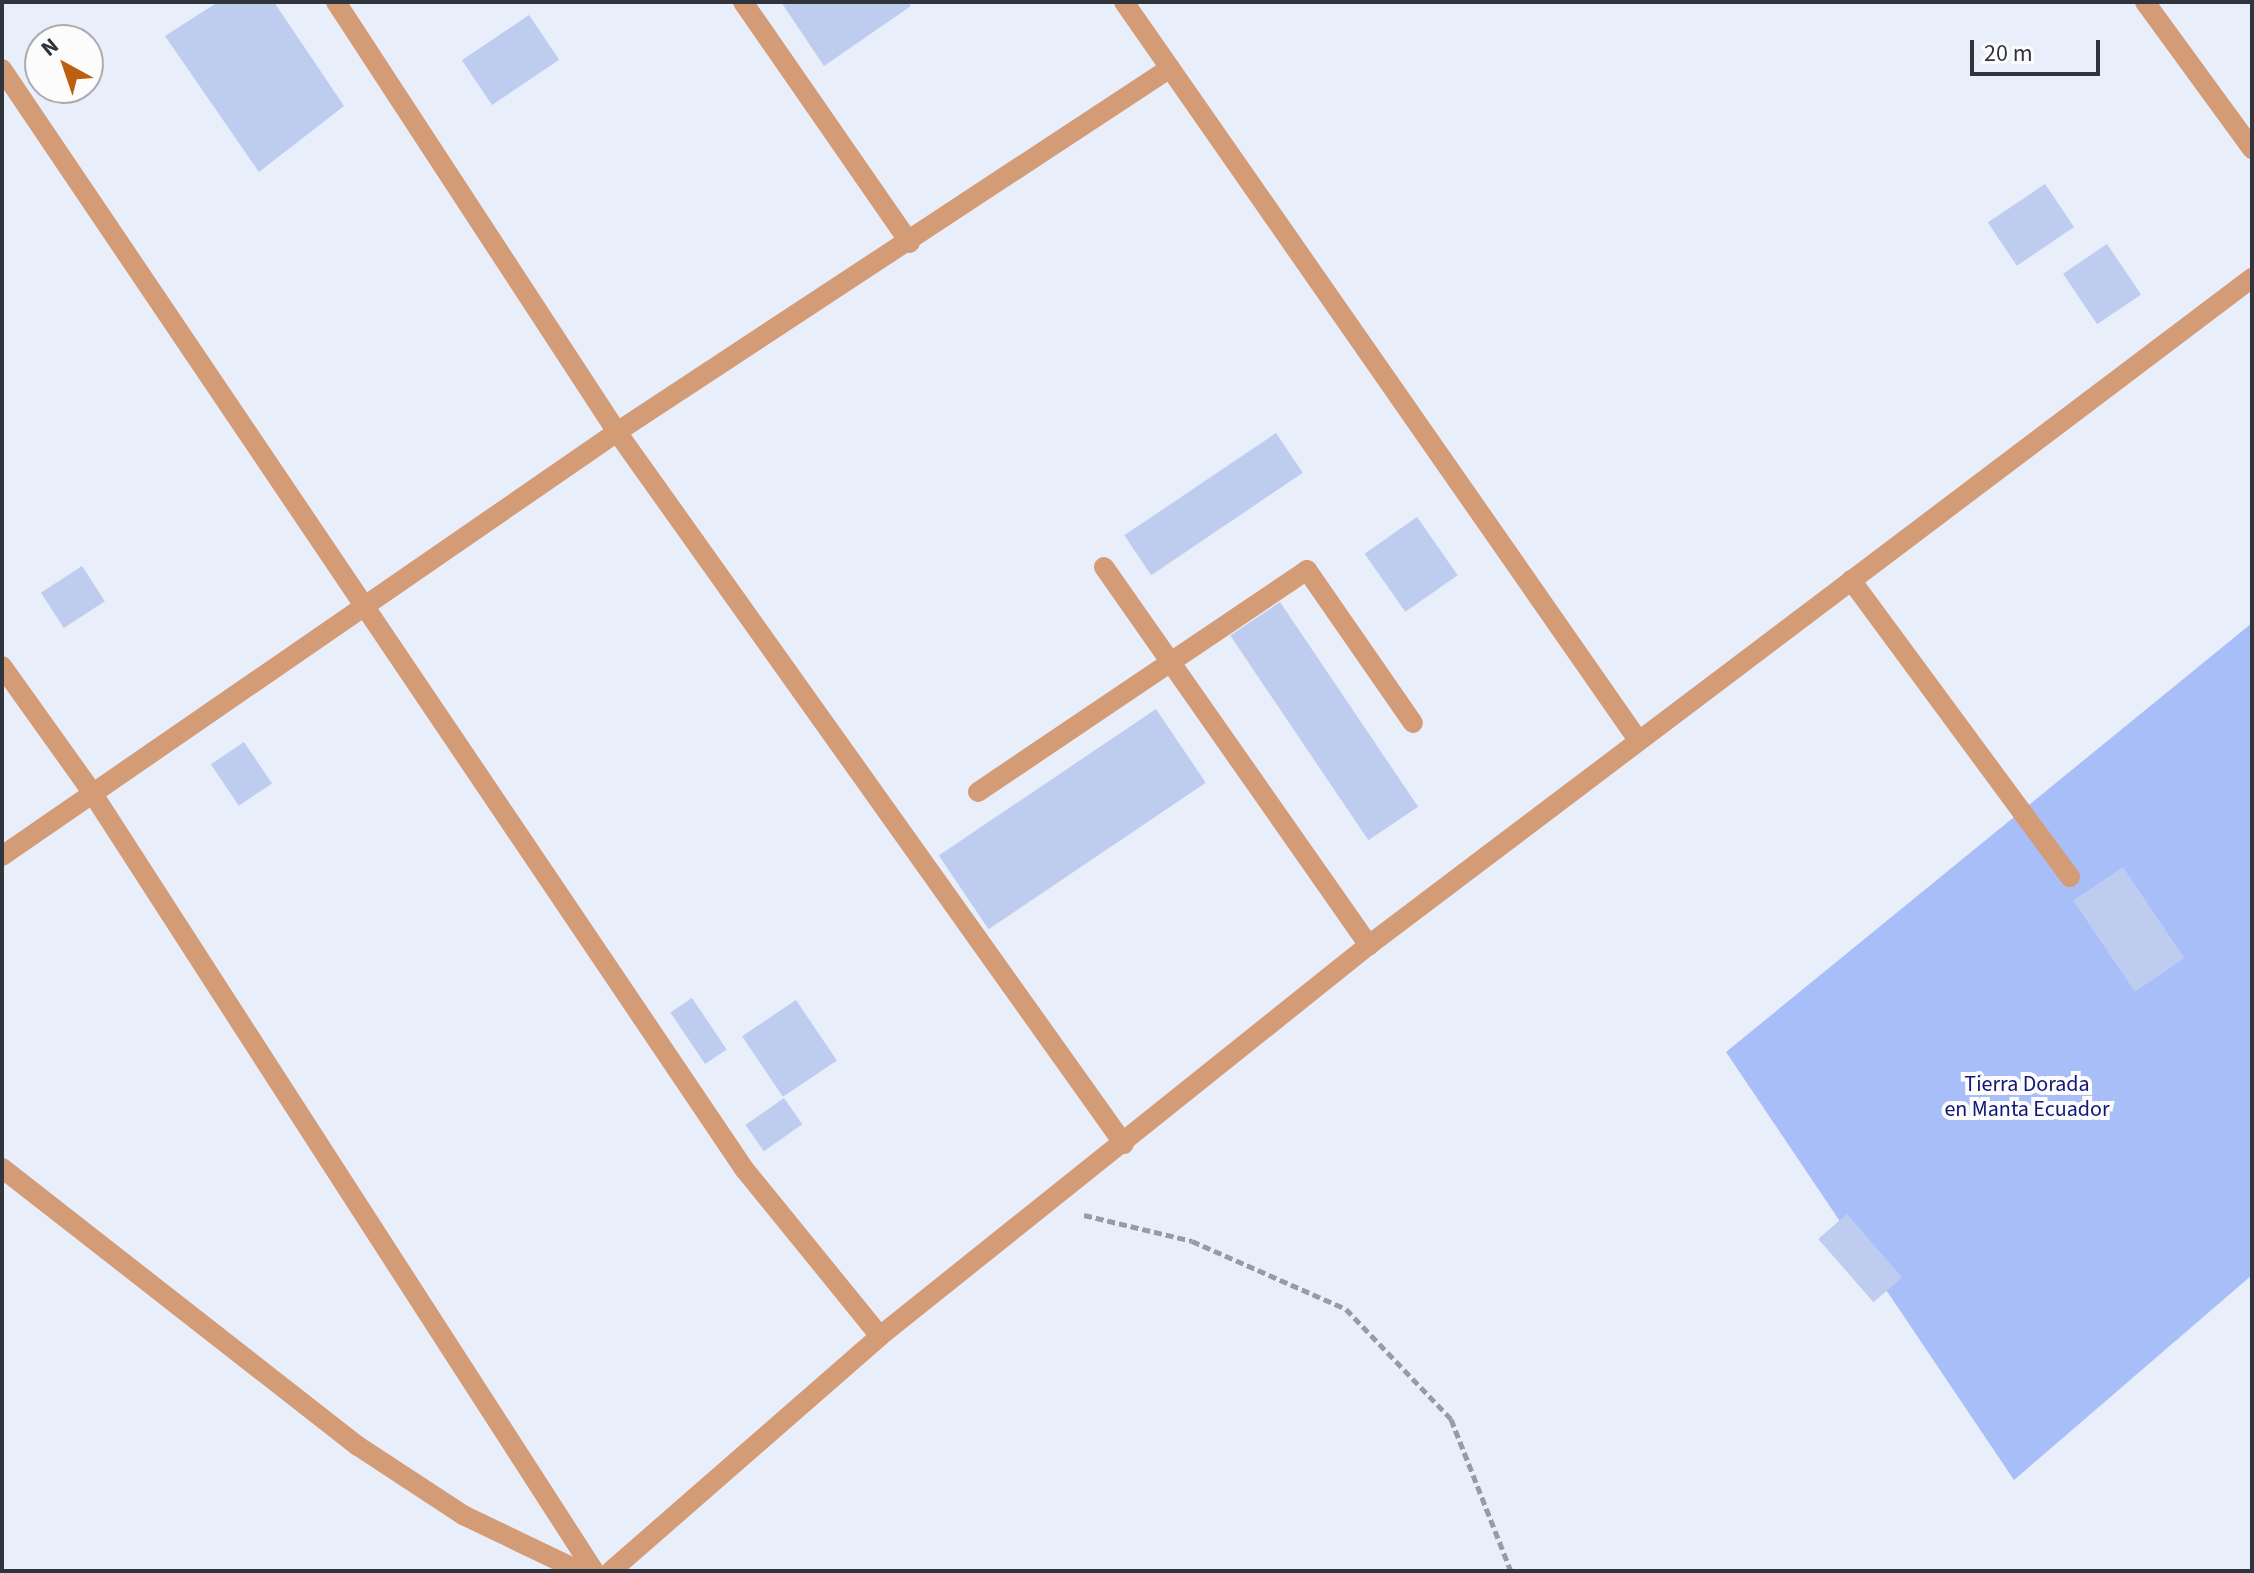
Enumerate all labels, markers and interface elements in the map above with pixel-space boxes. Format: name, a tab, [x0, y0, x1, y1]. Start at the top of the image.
north arrow	[24, 24, 104, 104]
scale bar	[1974, 24, 2104, 74]
text: N	[34, 30, 66, 64]
text: 20 m	[1984, 36, 2033, 71]
park label: Tierra Dorada en Manta Ecuador	[1944, 1071, 2110, 1122]

